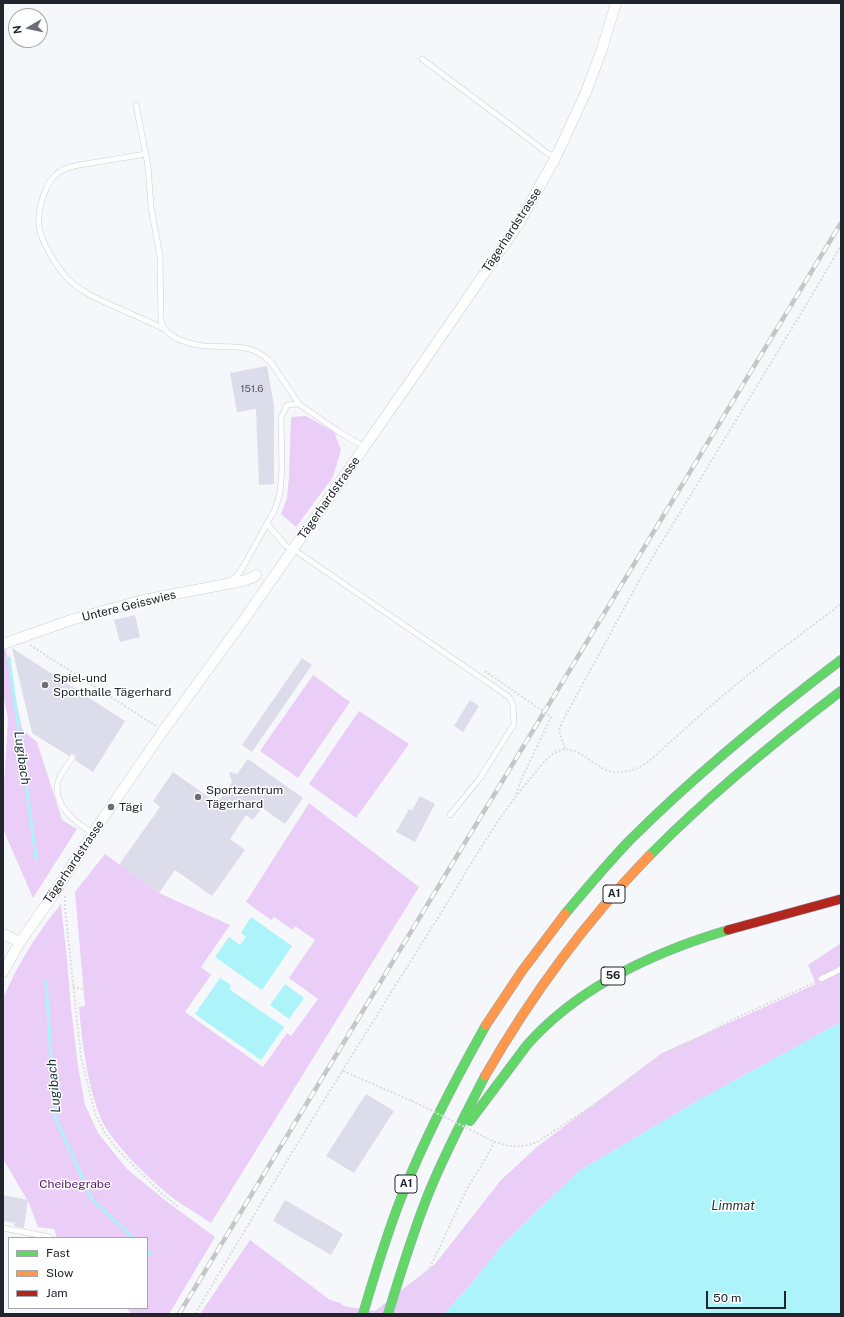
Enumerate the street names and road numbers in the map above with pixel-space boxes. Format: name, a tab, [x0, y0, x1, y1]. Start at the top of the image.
street label: Tägerhardstrasse	[479, 185, 545, 275]
street label: Tägerhardstrasse	[295, 454, 363, 542]
street label: Untere Geisswies	[80, 587, 178, 625]
street label: Tägerhardstrasse	[41, 817, 107, 907]
road number: A1	[603, 885, 625, 903]
road number: 56	[601, 967, 625, 985]
road number: A1	[395, 1175, 417, 1193]

